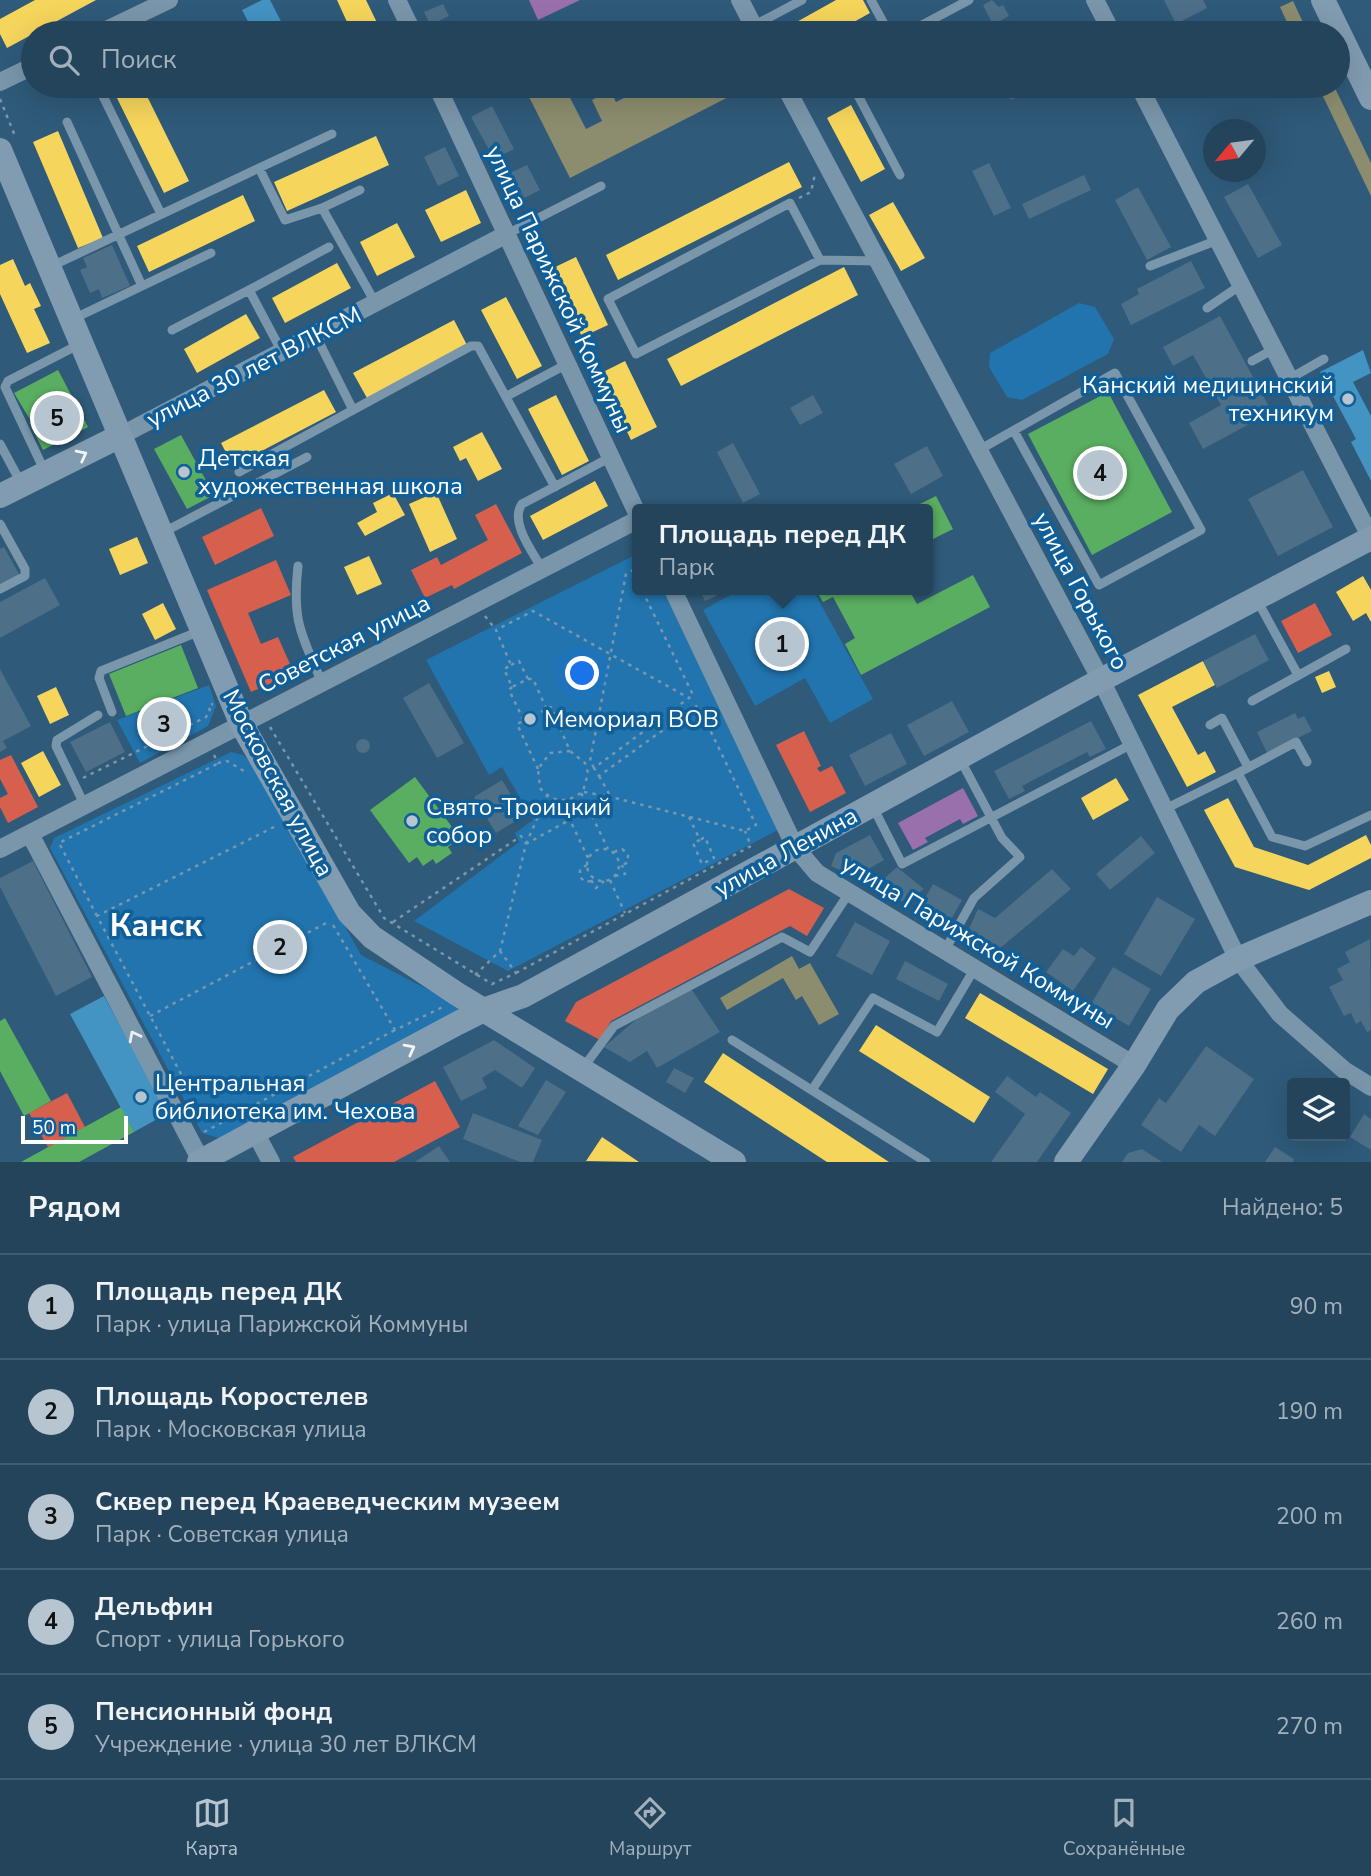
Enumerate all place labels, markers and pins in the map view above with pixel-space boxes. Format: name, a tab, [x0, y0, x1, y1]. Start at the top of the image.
place label: Канский медицинский техникум	[1082, 369, 1334, 429]
marker: Канский медицинский техникум	[1340, 391, 1356, 407]
pin: 5	[34, 392, 80, 444]
place label: Детская художественная школа	[198, 442, 463, 502]
pin: 4	[1077, 447, 1123, 499]
marker: Детская художественная школа	[176, 464, 192, 480]
pin: 1	[759, 618, 805, 670]
pin: 3	[141, 698, 187, 750]
place label: Мемориал ВОВ	[544, 703, 719, 735]
marker: Мемориал ВОВ	[522, 711, 538, 727]
place label: Свято-Троицкий собор	[426, 791, 611, 851]
marker: Свято-Троицкий собор	[404, 813, 420, 829]
pin: 2	[257, 921, 303, 973]
place label: Центральная библиотека им. Чехова	[155, 1067, 415, 1127]
marker: Центральная библиотека им. Чехова	[133, 1089, 149, 1105]

